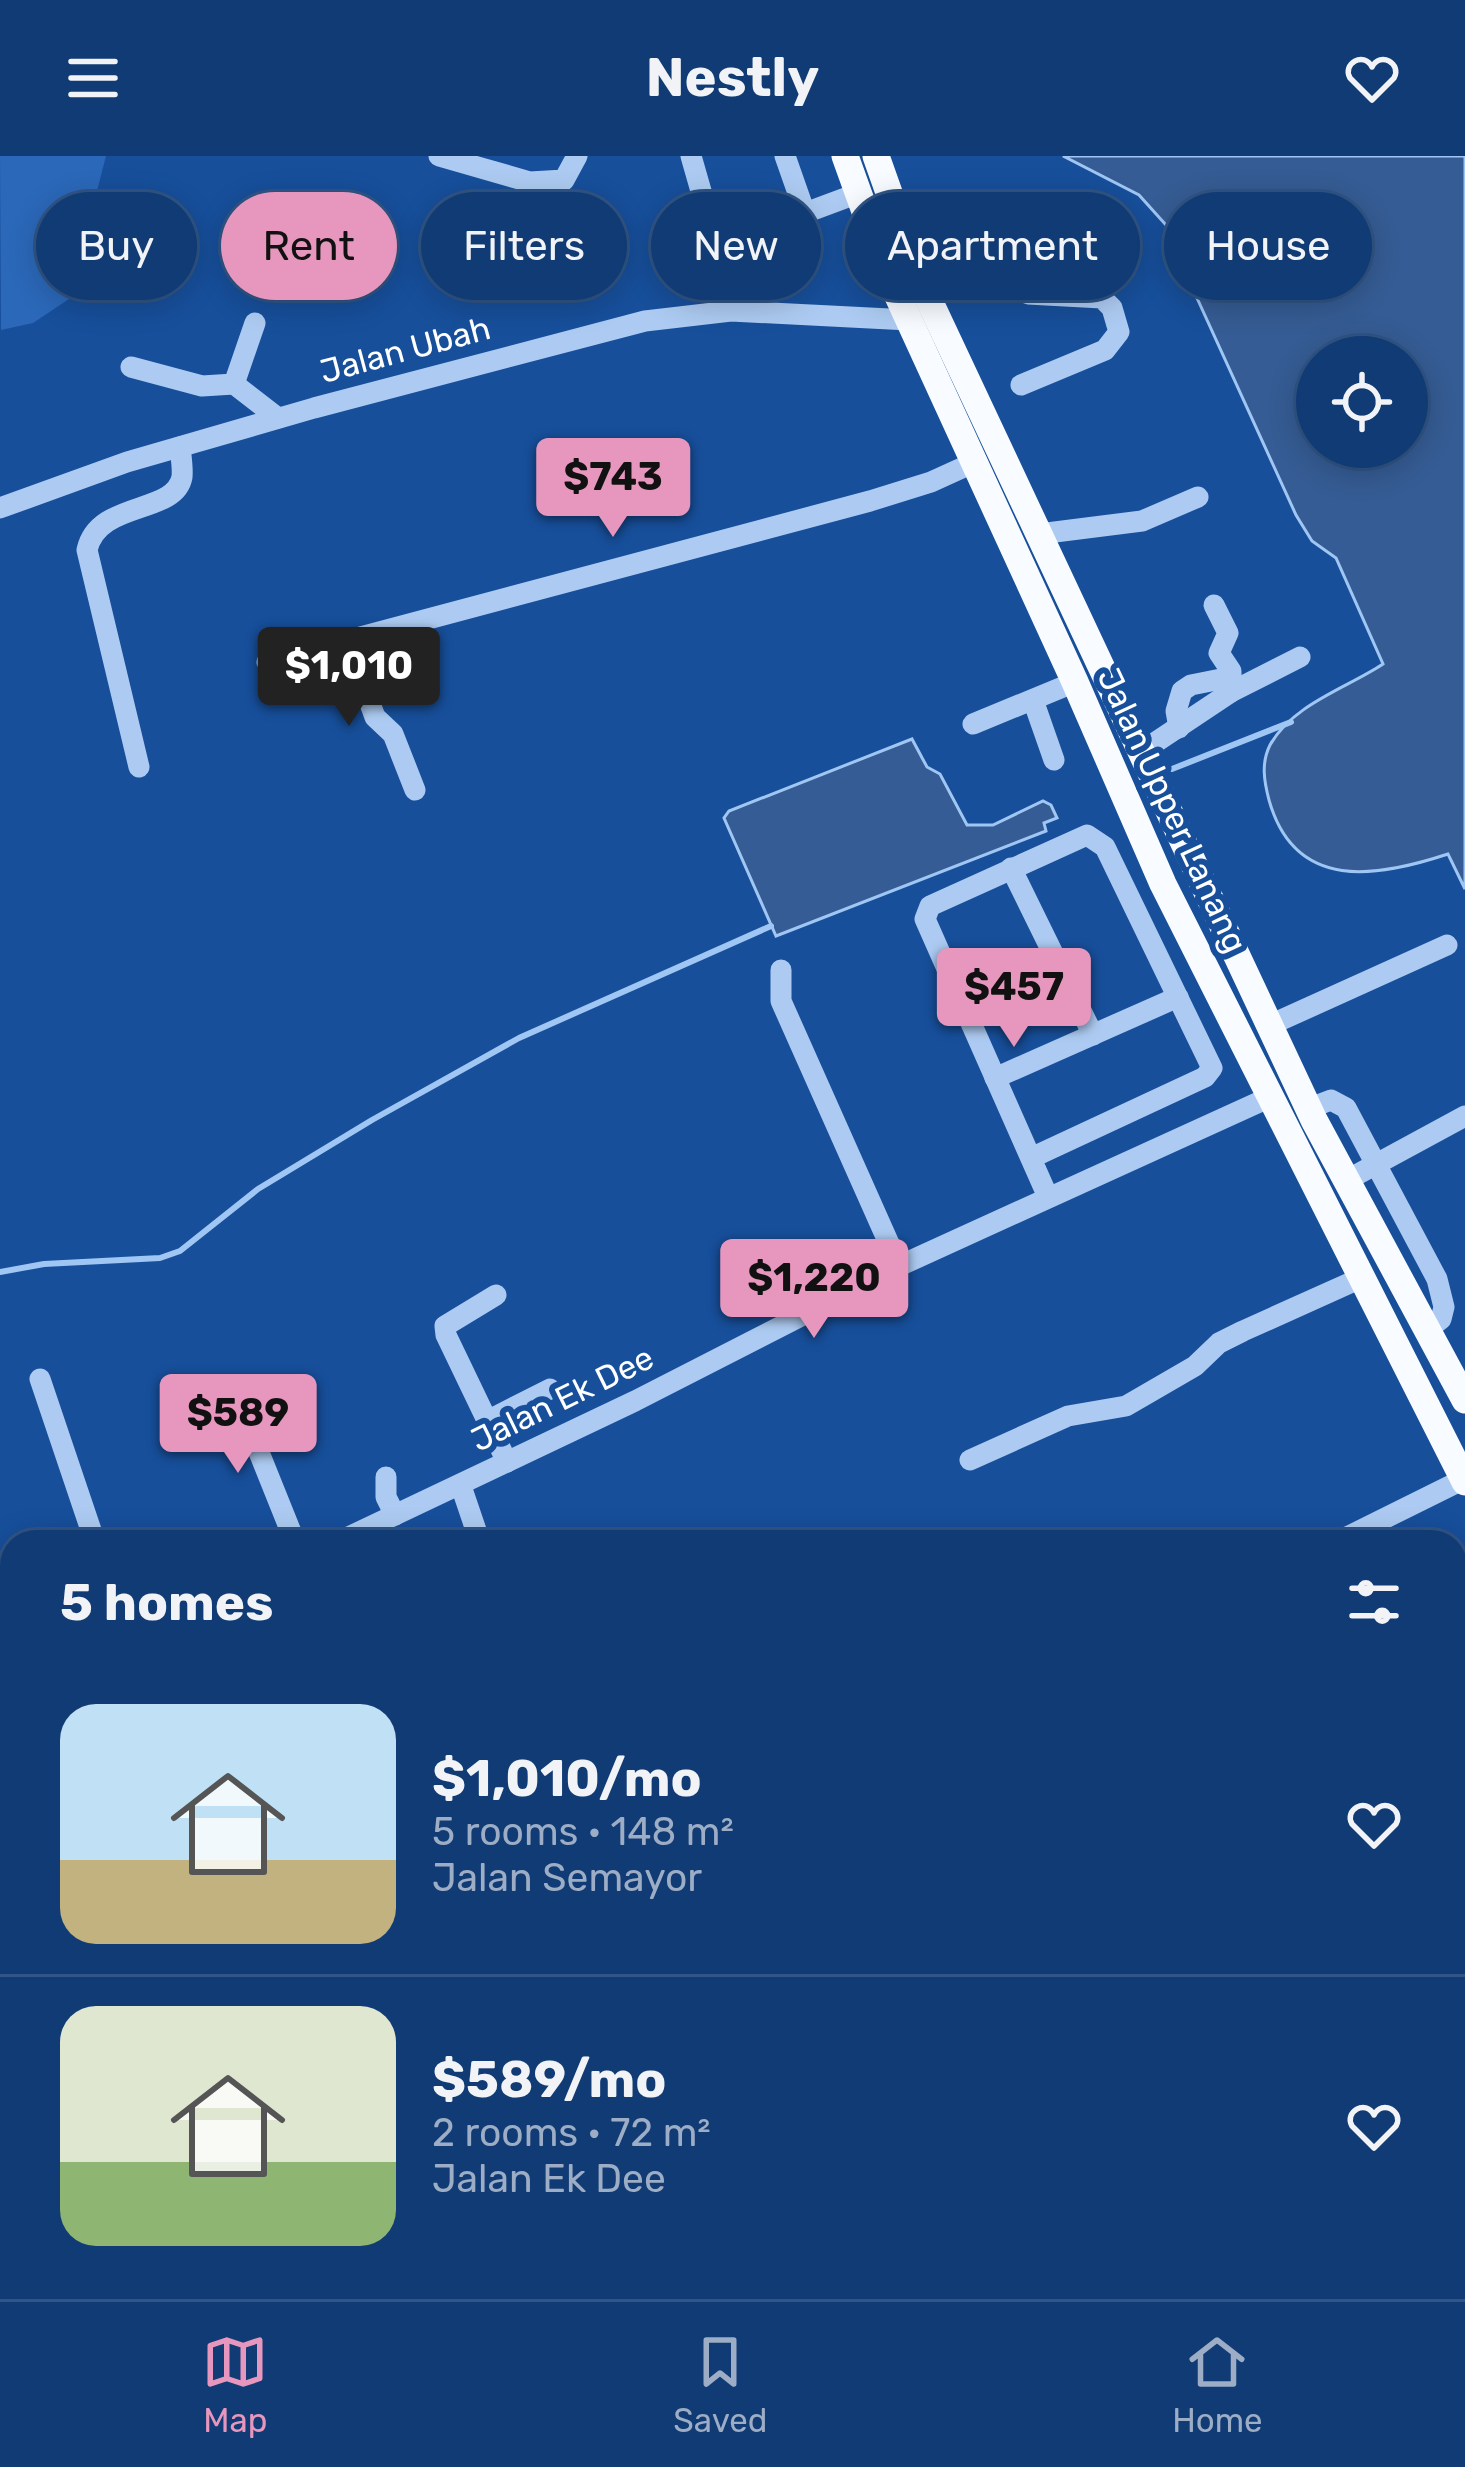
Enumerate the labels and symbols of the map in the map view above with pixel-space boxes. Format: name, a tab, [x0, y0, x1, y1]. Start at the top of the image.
street label: Jalan Ubah	[316, 308, 494, 391]
pin: $743	[542, 438, 684, 540]
pin: $1,010	[251, 627, 447, 729]
street label: Jalan Upper Lanang	[1090, 662, 1255, 958]
pin: $457	[943, 948, 1085, 1050]
pin: $1,220	[716, 1239, 912, 1341]
street label: Jalan Ek Dee	[465, 1338, 660, 1459]
pin: $589	[167, 1374, 309, 1476]

